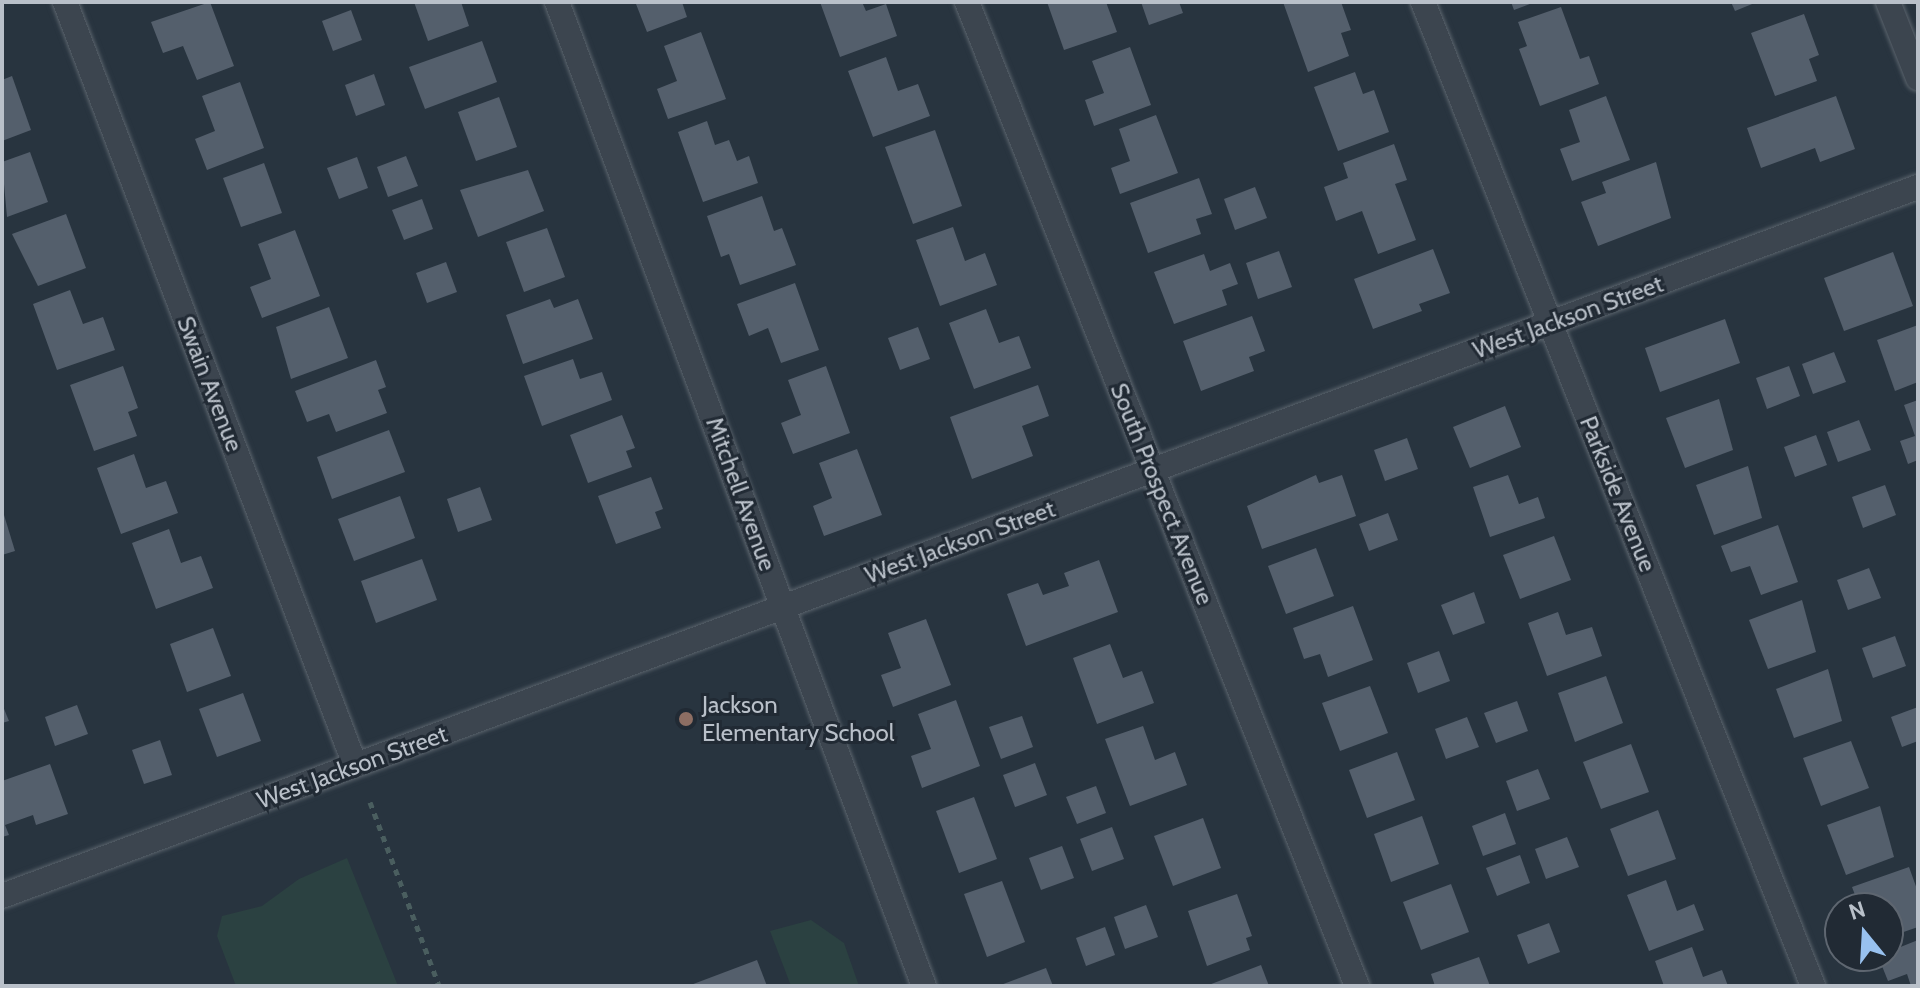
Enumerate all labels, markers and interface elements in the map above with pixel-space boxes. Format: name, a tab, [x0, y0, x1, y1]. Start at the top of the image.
street label: West Jackson Street	[1469, 269, 1667, 365]
street label: Swain Avenue	[171, 312, 249, 456]
street label: South Prospect Avenue	[1104, 379, 1220, 609]
street label: Parkside Avenue	[1574, 412, 1662, 576]
street label: Mitchell Avenue	[700, 413, 782, 575]
street label: West Jackson Street	[861, 494, 1059, 590]
place label: Jackson Elementary School	[702, 691, 894, 747]
marker: Jackson Elementary School	[677, 710, 695, 728]
street label: West Jackson Street	[253, 719, 451, 815]
north arrow	[1824, 892, 1904, 972]
text: N	[1845, 895, 1869, 926]

